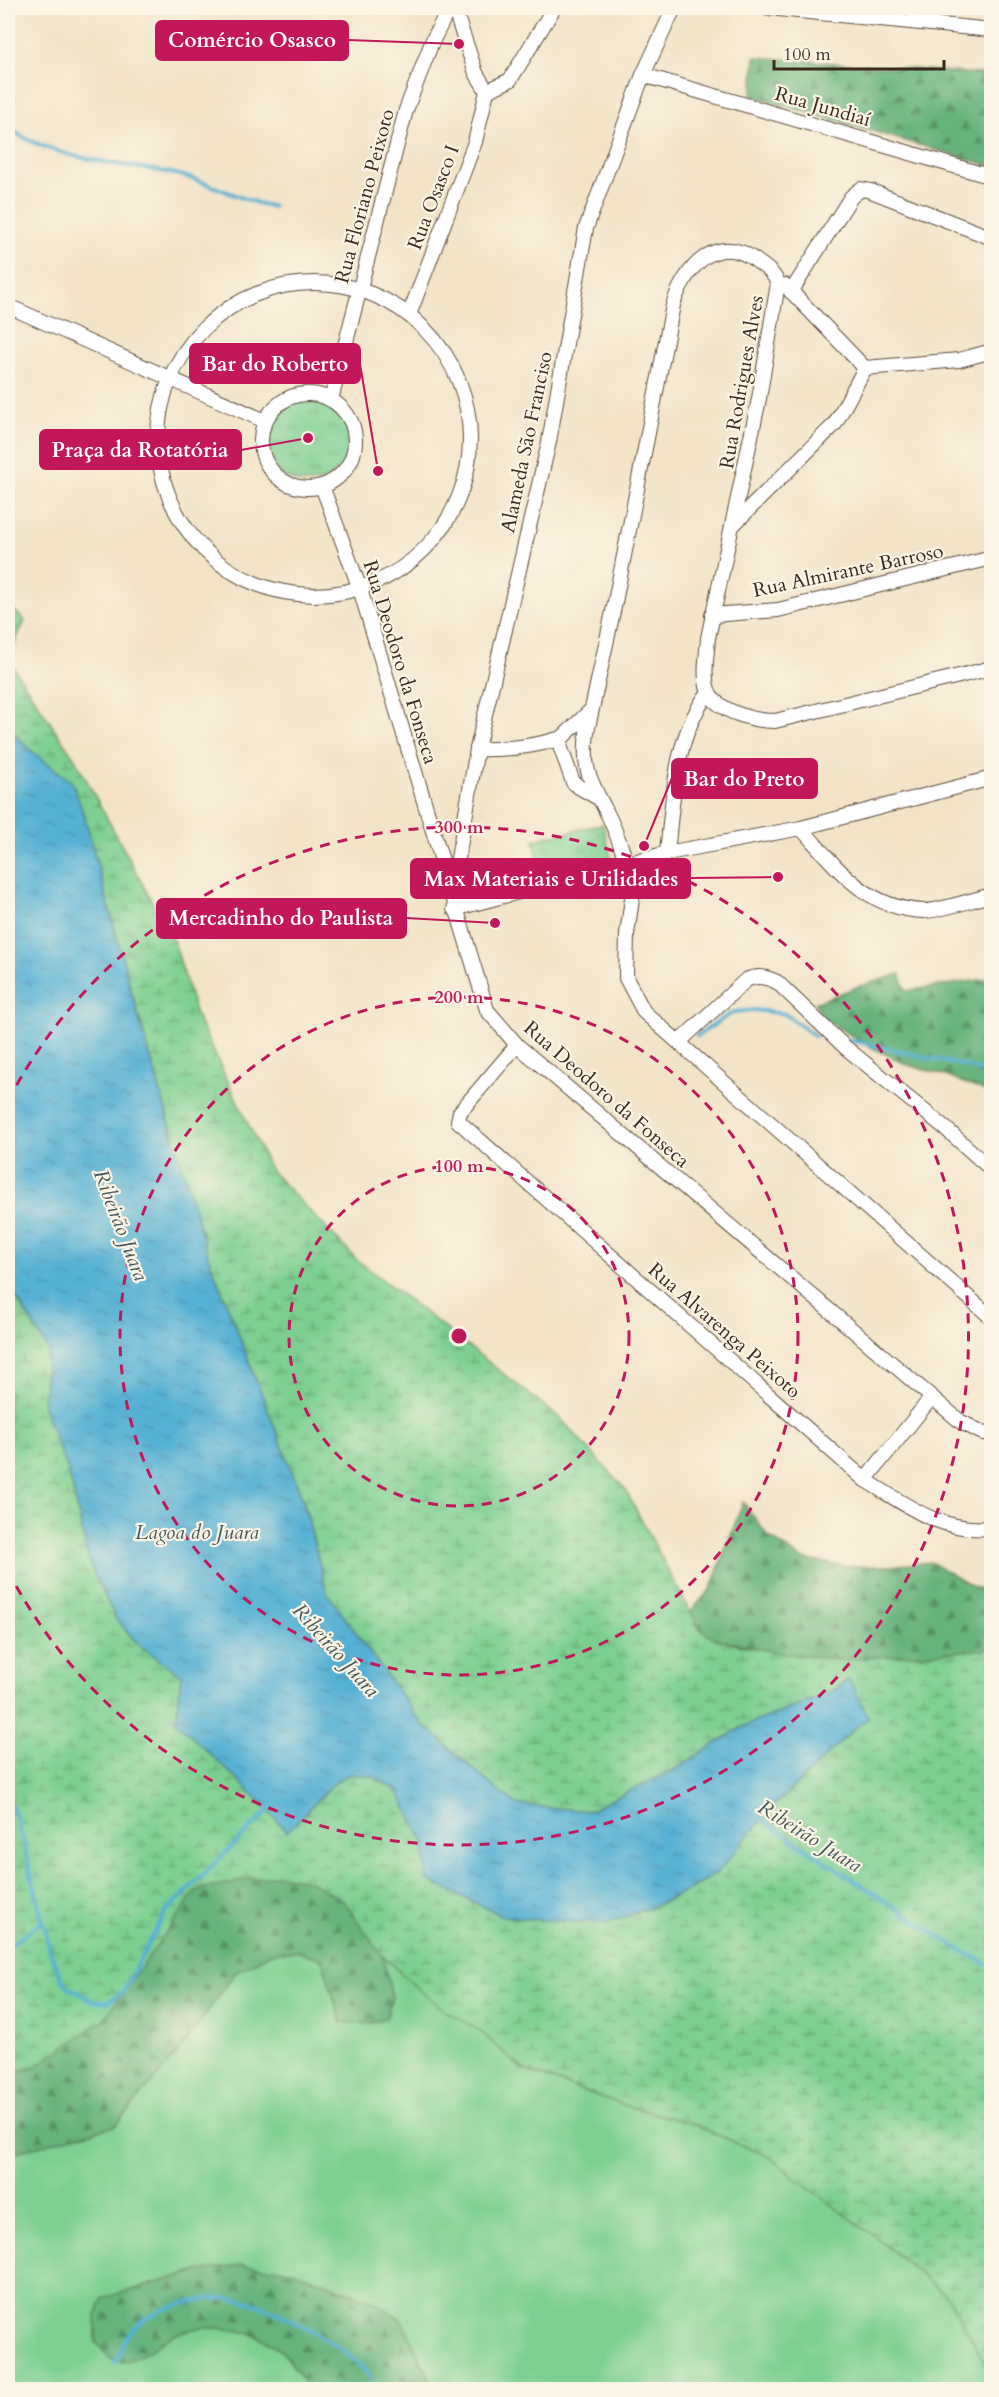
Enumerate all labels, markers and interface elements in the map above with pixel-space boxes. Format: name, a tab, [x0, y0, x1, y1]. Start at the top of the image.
callout: Comércio Osasco	[156, 21, 348, 60]
text: Comércio Osasco	[168, 26, 336, 55]
scale bar	[774, 33, 944, 71]
text: 100 m	[783, 42, 831, 67]
street label: Rua Jundiaí	[772, 80, 874, 133]
street label: Rua Floriano Peixoto	[328, 106, 401, 286]
street label: Rua Osasco I	[401, 141, 466, 254]
street label: Rua Rodrigues Alves	[713, 293, 770, 471]
callout: Bar do Roberto	[190, 344, 360, 383]
street label: Alameda São Franciso	[494, 349, 559, 535]
text: Bar do Roberto	[202, 350, 348, 379]
callout: Praça da Rotatória	[40, 430, 241, 469]
text: Praça da Rotatória	[51, 436, 229, 465]
street label: Rua Almirante Barroso	[750, 537, 946, 604]
street label: Rua Deodoro da Fonseca	[357, 557, 444, 768]
callout: Bar do Preto	[672, 759, 817, 798]
text: Bar do Preto	[684, 765, 804, 794]
text: 300 m	[434, 815, 484, 840]
callout: Max Materiais e Urilidades	[411, 859, 690, 898]
text: Max Materiais e Urilidades	[424, 865, 678, 894]
callout: Mercadinho do Paulista	[157, 899, 406, 938]
text: Mercadinho do Paulista	[169, 904, 394, 933]
text: 200 m	[434, 985, 484, 1010]
street label: Rua Deodoro da Fonseca	[518, 1015, 696, 1174]
text: 100 m	[434, 1154, 484, 1179]
water label: Ribeirão Juara	[86, 1165, 155, 1285]
street label: Rua Alvarenga Peixoto	[642, 1256, 807, 1404]
centre of rings	[449, 1326, 469, 1346]
water label: Lagoa do Juara	[135, 1518, 259, 1547]
water label: Ribeirão Juara	[286, 1597, 386, 1704]
water label: Ribeirão Juara	[752, 1793, 867, 1880]

